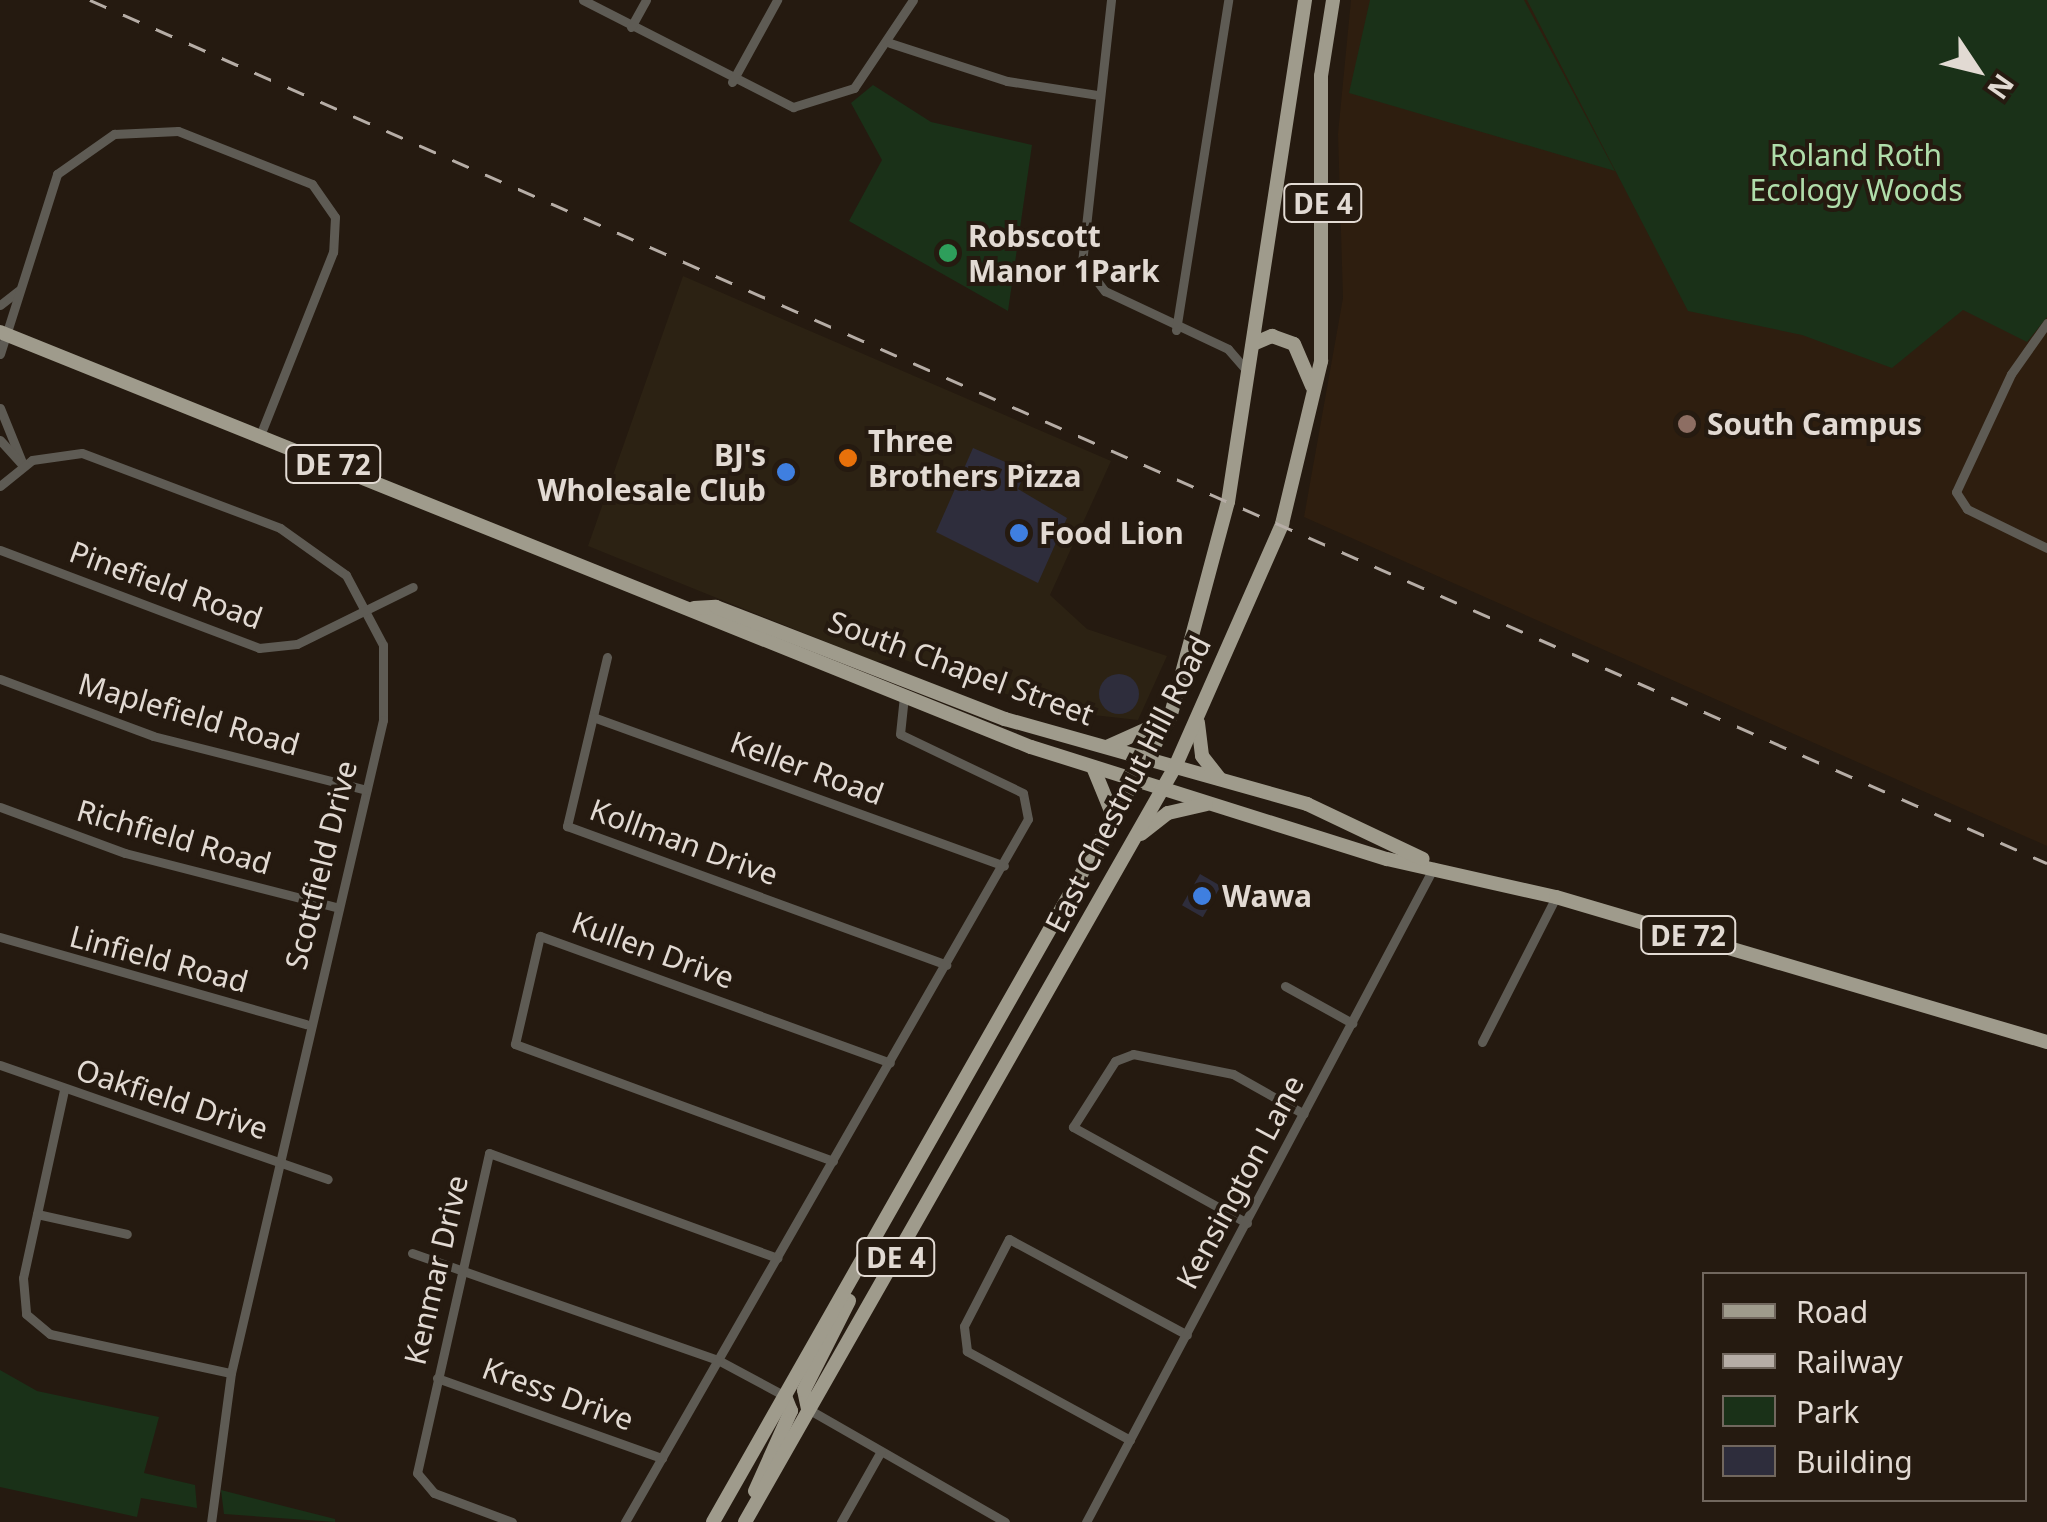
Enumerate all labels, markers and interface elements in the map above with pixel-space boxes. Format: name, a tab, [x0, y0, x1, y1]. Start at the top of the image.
north arrow	[1927, 20, 2027, 120]
text: N	[1979, 67, 2024, 107]
park label: Roland Roth Ecology Woods	[1749, 137, 1963, 208]
road number: DE 4	[1283, 180, 1363, 226]
place label: Robscott Manor 1Park	[968, 218, 1159, 288]
marker: Robscott Manor 1Park	[937, 242, 959, 264]
place label: South Campus	[1707, 406, 1922, 442]
marker: South Campus	[1676, 413, 1698, 435]
place label: Three Brothers Pizza	[868, 423, 1081, 494]
place label: BJ's Wholesale Club	[538, 437, 766, 508]
road number: DE 72	[283, 441, 383, 487]
marker: Three Brothers Pizza	[837, 447, 859, 469]
marker: BJ's Wholesale Club	[775, 461, 797, 483]
place label: Food Lion	[1039, 515, 1184, 551]
marker: Food Lion	[1008, 522, 1030, 544]
street label: Pinefield Road	[65, 533, 267, 637]
street label: South Chapel Street	[824, 603, 1098, 733]
street label: East Chestnut Hill Road	[1038, 630, 1218, 938]
street label: Maplefield Road	[74, 665, 304, 763]
street label: Keller Road	[726, 724, 888, 812]
street label: Scottfield Drive	[278, 757, 364, 973]
street label: Kollman Drive	[585, 791, 783, 893]
street label: Richfield Road	[73, 792, 275, 882]
place label: Wawa	[1222, 878, 1312, 914]
marker: Wawa	[1191, 885, 1213, 907]
street label: Kullen Drive	[567, 904, 739, 996]
road number: DE 72	[1638, 912, 1738, 958]
street label: Linfield Road	[66, 918, 252, 1000]
street label: Oakfield Drive	[72, 1051, 272, 1147]
street label: Kensington Lane	[1169, 1069, 1311, 1295]
street label: Kenmar Drive	[397, 1172, 475, 1368]
road number: DE 4	[856, 1234, 936, 1280]
legend	[1702, 1272, 2027, 1502]
text: Road	[1796, 1291, 1868, 1332]
text: Railway	[1796, 1341, 1903, 1382]
street label: Kress Drive	[478, 1350, 638, 1438]
text: Park	[1796, 1391, 1859, 1432]
text: Building	[1796, 1441, 1913, 1482]

